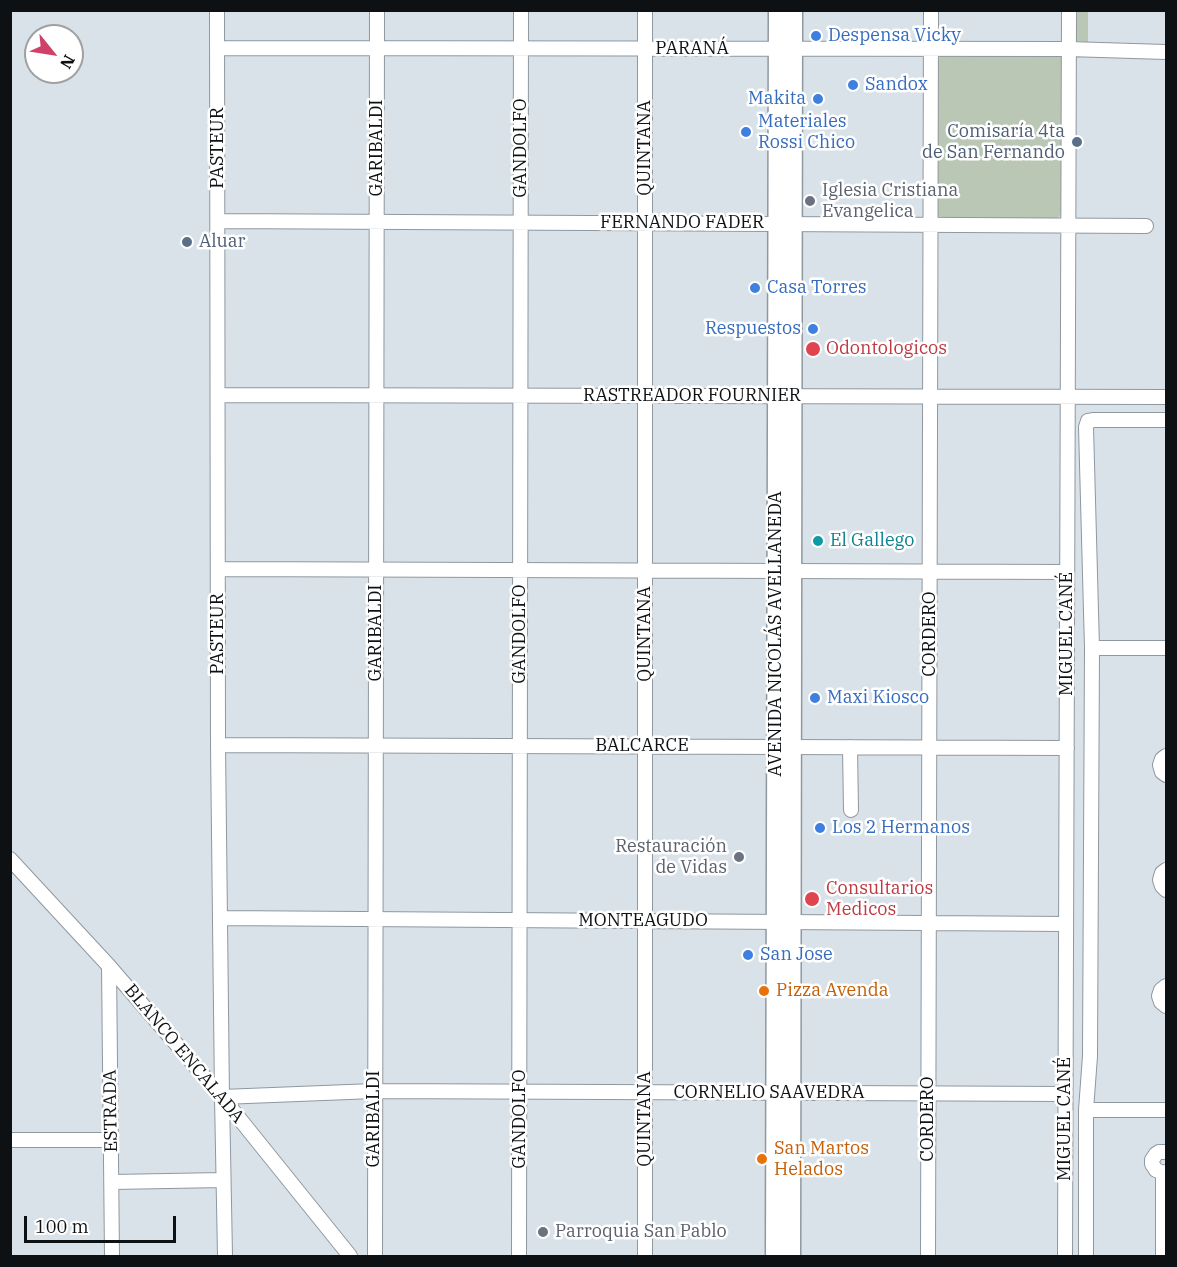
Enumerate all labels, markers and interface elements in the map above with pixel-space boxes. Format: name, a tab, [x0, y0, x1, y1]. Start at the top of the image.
north arrow	[24, 24, 84, 84]
place label: Despensa Vicky	[828, 25, 961, 47]
marker: Despensa Vicky	[809, 29, 823, 43]
street label: PARANÁ	[655, 38, 729, 60]
text: N	[56, 52, 80, 72]
place label: Sandox	[865, 74, 928, 96]
marker: Sandox	[846, 78, 860, 92]
place label: Makita	[748, 88, 806, 110]
marker: Makita	[811, 92, 825, 106]
street label: GANDOLFO	[510, 98, 532, 198]
street label: GARIBALDI	[366, 99, 388, 197]
street label: QUINTANA	[634, 100, 656, 196]
street label: PASTEUR	[207, 107, 229, 189]
place label: Materiales Rossi Chico	[758, 111, 855, 154]
place label: Comisaría 4ta de San Fernando	[922, 121, 1065, 164]
marker: Materiales Rossi Chico	[739, 125, 753, 139]
marker: Comisaría 4ta de San Fernando	[1070, 135, 1084, 149]
place label: Iglesia Cristiana Evangelica	[822, 180, 958, 222]
marker: Iglesia Cristiana Evangelica	[803, 194, 817, 208]
street label: FERNANDO FADER	[600, 212, 764, 234]
place label: Aluar	[199, 231, 246, 253]
marker: Aluar	[180, 235, 194, 249]
place label: Casa Torres	[767, 277, 867, 299]
marker: Casa Torres	[748, 281, 762, 295]
place label: Respuestos	[705, 318, 801, 340]
marker: Respuestos	[806, 322, 820, 336]
place label: Odontologicos	[826, 338, 947, 360]
marker: Odontologicos	[804, 340, 822, 358]
street label: RASTREADOR FOURNIER	[583, 385, 801, 407]
street label: AVENIDA NICOLÁS AVELLANEDA	[765, 491, 787, 777]
place label: El Gallego	[830, 530, 914, 552]
marker: El Gallego	[811, 534, 825, 548]
street label: MIGUEL CANÉ	[1056, 572, 1078, 696]
street label: GARIBALDI	[365, 584, 387, 682]
street label: GANDOLFO	[509, 584, 531, 684]
street label: QUINTANA	[634, 586, 656, 682]
street label: CORDERO	[919, 591, 941, 677]
street label: PASTEUR	[207, 593, 229, 675]
place label: Maxi Kiosco	[827, 687, 929, 709]
marker: Maxi Kiosco	[808, 691, 822, 705]
street label: BALCARCE	[595, 735, 689, 757]
place label: Los 2 Hermanos	[832, 817, 970, 839]
marker: Los 2 Hermanos	[813, 821, 827, 835]
place label: Restauración de Vidas	[615, 836, 727, 878]
marker: Restauración de Vidas	[732, 850, 746, 864]
place label: Consultarios Medicos	[826, 878, 933, 920]
marker: Consultarios Medicos	[803, 890, 821, 908]
street label: MONTEAGUDO	[578, 910, 708, 932]
place label: San Jose	[760, 944, 833, 966]
marker: San Jose	[741, 948, 755, 962]
street label: BLANCO ENCALADA	[120, 980, 248, 1128]
place label: Pizza Avenda	[776, 980, 888, 1002]
marker: Pizza Avenda	[757, 984, 771, 998]
street label: MIGUEL CANÉ	[1054, 1057, 1076, 1181]
street label: ESTRADA	[99, 1069, 123, 1153]
street label: GANDOLFO	[509, 1069, 531, 1169]
street label: GARIBALDI	[363, 1070, 385, 1168]
street label: QUINTANA	[634, 1071, 656, 1167]
street label: CORDERO	[917, 1076, 939, 1162]
street label: CORNELIO SAAVEDRA	[673, 1082, 865, 1104]
place label: San Martos Helados	[774, 1138, 869, 1180]
marker: San Martos Helados	[755, 1152, 769, 1166]
scale bar	[27, 1204, 178, 1242]
text: 100 m	[35, 1215, 89, 1238]
place label: Parroquia San Pablo	[555, 1221, 727, 1243]
marker: Parroquia San Pablo	[536, 1225, 550, 1239]

